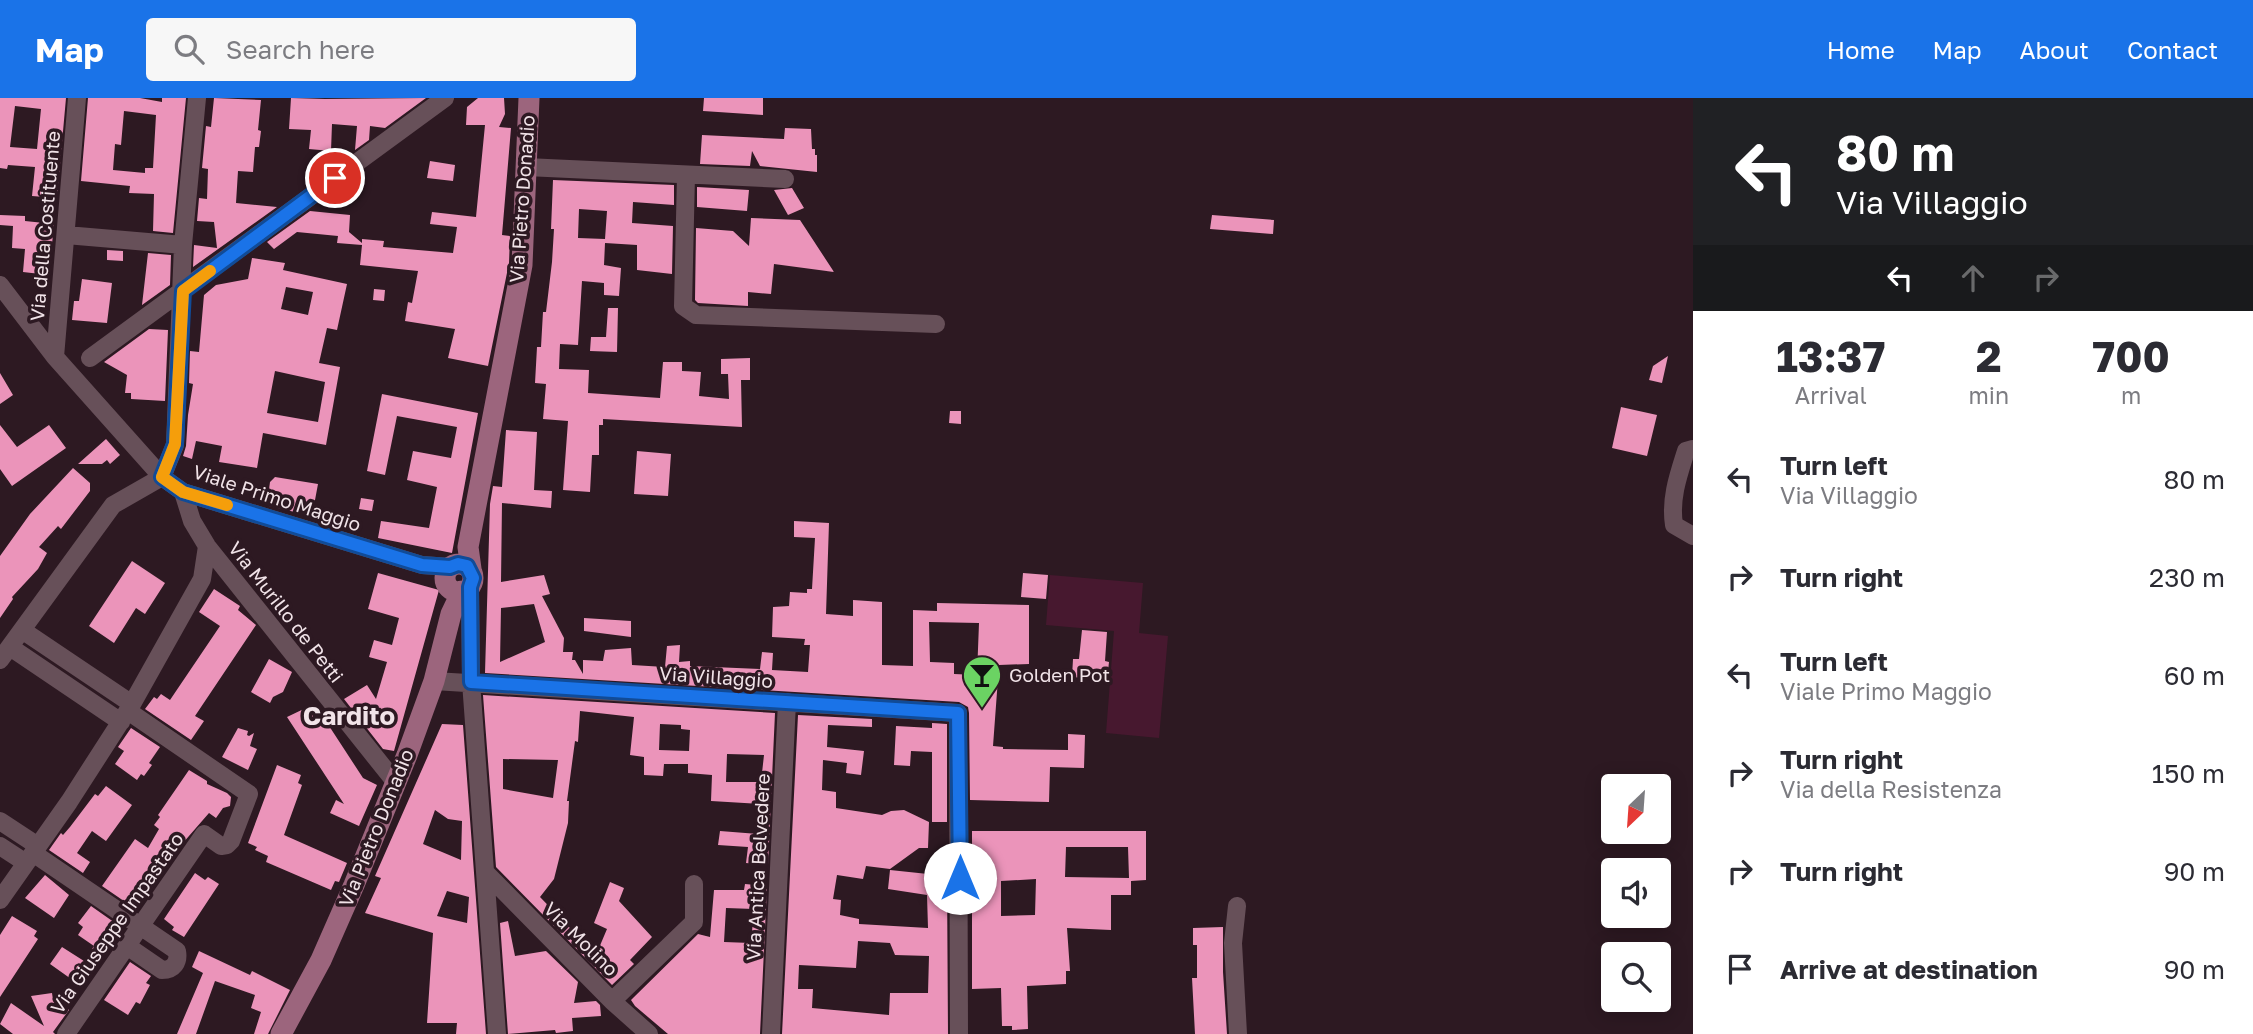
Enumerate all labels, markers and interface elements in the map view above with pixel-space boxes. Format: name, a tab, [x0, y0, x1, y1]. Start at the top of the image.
search box	[146, 18, 636, 81]
text: Map	[35, 30, 104, 69]
icon: search	[170, 30, 208, 68]
text: Search here	[226, 34, 375, 65]
text: Home	[1827, 35, 1895, 64]
text: Map	[1933, 35, 1982, 64]
text: About	[2020, 35, 2089, 64]
text: Contact	[2127, 35, 2218, 64]
street label: Via Pietro Donadio	[504, 114, 539, 284]
text: 80 m	[1836, 123, 1954, 182]
icon: left	[1721, 126, 1812, 217]
street label: Via della Costituente	[25, 130, 64, 322]
pin	[305, 148, 365, 208]
icon: arrive	[316, 159, 354, 197]
text: Via Villaggio	[1836, 183, 2028, 221]
icon: left	[1881, 259, 1919, 297]
icon: ahead	[1954, 259, 1992, 297]
icon: right	[2027, 259, 2065, 297]
text: 13:37	[1776, 331, 1885, 381]
text: 2	[1976, 331, 2002, 381]
text: 700	[2092, 331, 2170, 381]
text: Arrival	[1795, 381, 1867, 409]
text: min	[1969, 381, 2009, 409]
text: m	[2121, 381, 2141, 409]
text: Turn left	[1780, 450, 1888, 481]
street label: Viale Primo Maggio	[190, 460, 364, 536]
icon: left	[1721, 460, 1759, 498]
text: 80 m	[2164, 464, 2225, 495]
text: Via Villaggio	[1780, 481, 1918, 509]
street label: Via Murillo de Petti	[224, 537, 349, 687]
icon: right	[1721, 558, 1759, 596]
text: Turn right	[1780, 562, 1903, 593]
text: 230 m	[2149, 562, 2225, 593]
text: Turn left	[1780, 646, 1888, 677]
bar icon: Golden Pot	[961, 654, 1003, 709]
icon: left	[1721, 656, 1759, 694]
text: 60 m	[2164, 660, 2225, 691]
street label: Via Villaggio	[658, 661, 774, 692]
place label: Golden Pot	[1009, 663, 1110, 686]
text: Viale Primo Maggio	[1780, 677, 1992, 705]
district label: Cardito	[303, 700, 395, 731]
text: Turn right	[1780, 744, 1903, 775]
street label: Via Pietro Donadio	[333, 746, 418, 910]
icon: right	[1721, 754, 1759, 792]
text: 150 m	[2152, 758, 2225, 789]
street label: Via Antica Belvedere	[741, 773, 774, 961]
north arrow	[1601, 774, 1671, 844]
map controls	[1601, 774, 1671, 1012]
text: Via della Resistenza	[1780, 775, 2002, 803]
street label: Via Giuseppe Impastato	[45, 828, 188, 1018]
position arrow	[923, 841, 997, 915]
icon: right	[1721, 852, 1759, 890]
text: Turn right	[1780, 856, 1903, 887]
text: 90 m	[2164, 856, 2225, 887]
button: sound	[1601, 858, 1671, 928]
street label: Via Molino	[540, 897, 623, 980]
button: search	[1601, 942, 1671, 1012]
icon: arrive	[1721, 950, 1759, 988]
text: Arrive at destination	[1780, 954, 2038, 985]
text: 90 m	[2164, 954, 2225, 985]

